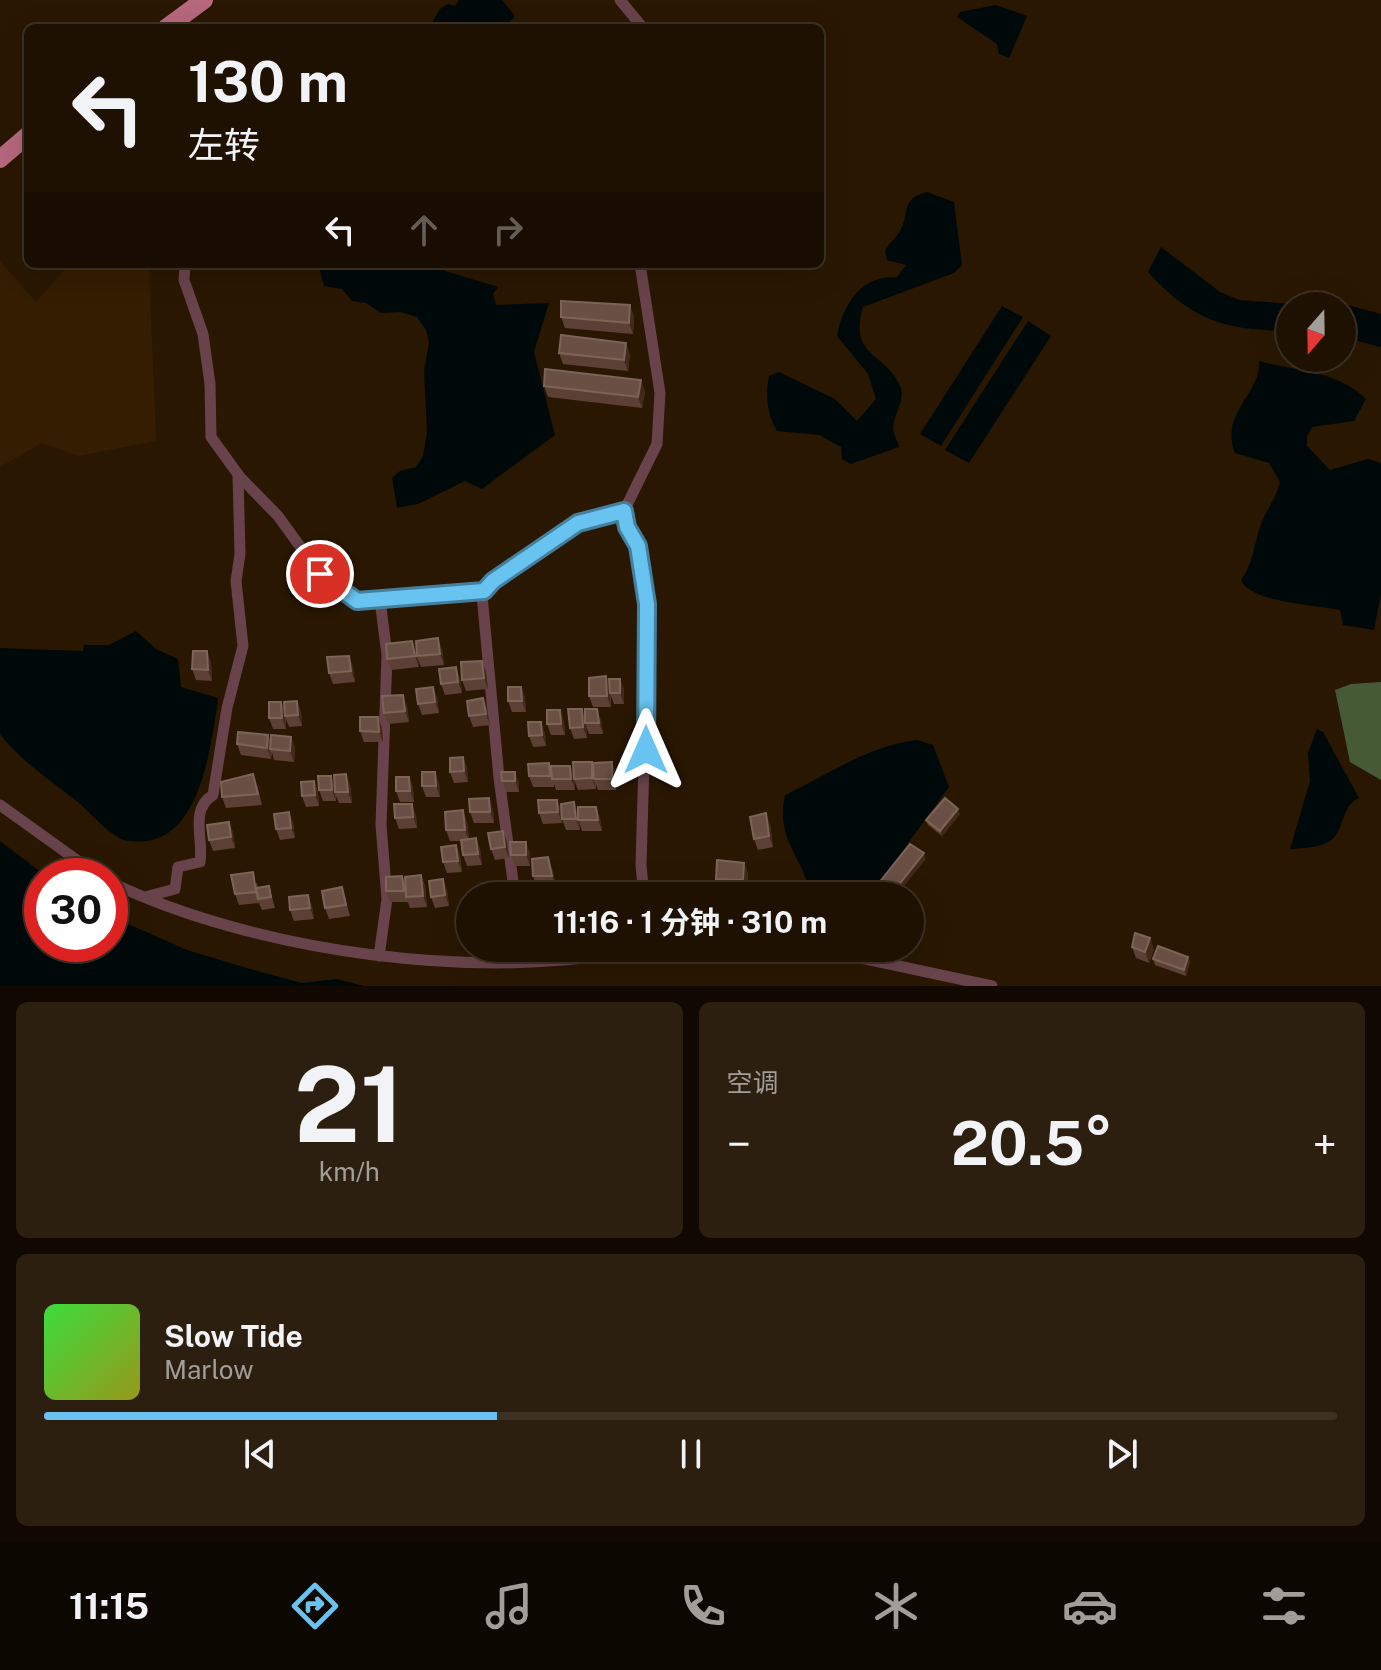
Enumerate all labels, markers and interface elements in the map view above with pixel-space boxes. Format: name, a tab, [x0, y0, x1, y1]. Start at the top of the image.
text: 130 m	[188, 49, 348, 115]
icon: left	[56, 56, 160, 160]
text: 左转	[188, 124, 260, 166]
icon: left	[318, 208, 362, 252]
icon: ahead	[402, 208, 446, 252]
icon: right	[486, 208, 530, 252]
north arrow	[1276, 292, 1356, 372]
map controls	[1276, 292, 1356, 372]
pin	[286, 540, 354, 608]
icon: arrive	[298, 552, 342, 596]
position arrow	[604, 708, 688, 792]
speed limit sign: 30	[24, 858, 128, 962]
text: 11:16 · 1 分钟 · 310 m	[553, 904, 827, 940]
text: 21	[294, 1043, 405, 1165]
text: 空调	[727, 1067, 779, 1098]
text: 20.5°	[951, 1108, 1113, 1179]
text: −	[727, 1118, 751, 1170]
text: +	[1313, 1118, 1337, 1170]
text: km/h	[319, 1156, 380, 1187]
text: Slow Tide	[164, 1318, 303, 1354]
text: Marlow	[164, 1354, 254, 1385]
icon: previous	[238, 1432, 282, 1476]
icon: pause	[669, 1432, 713, 1476]
icon: next	[1100, 1432, 1144, 1476]
icon: directions	[287, 1578, 343, 1634]
icon: music	[481, 1578, 537, 1634]
icon: phone	[675, 1578, 731, 1634]
icon: climate	[868, 1578, 924, 1634]
icon: car	[1062, 1578, 1118, 1634]
icon: filters	[1256, 1578, 1312, 1634]
text: 11:15	[69, 1585, 149, 1627]

